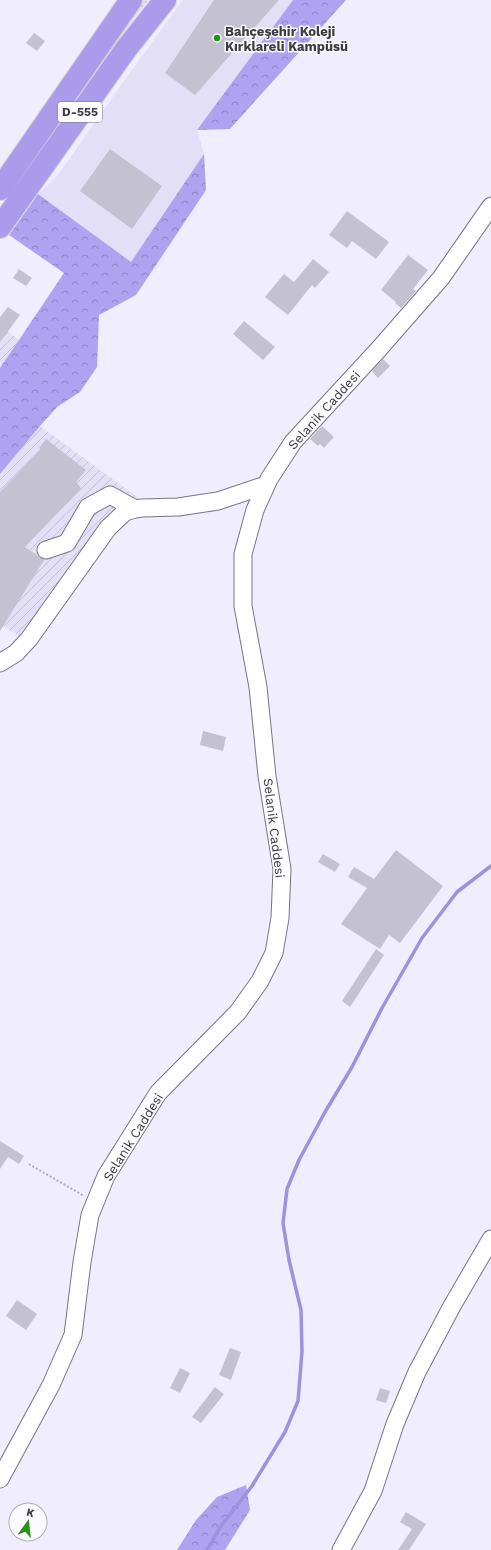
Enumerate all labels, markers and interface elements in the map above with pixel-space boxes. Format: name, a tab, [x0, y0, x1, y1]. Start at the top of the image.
place label: Bahçeşehir Koleji Kırklareli Kampüsü	[225, 24, 348, 54]
marker: Bahçeşehir Koleji Kırklareli Kampüsü	[212, 33, 222, 43]
road number: D-555	[58, 102, 102, 122]
street label: Selanik Caddesi	[285, 368, 363, 452]
street label: Selanik Caddesi	[260, 777, 288, 879]
street label: Selanik Caddesi	[100, 1090, 166, 1184]
north arrow	[8, 1502, 48, 1542]
text: K	[25, 1506, 36, 1520]

